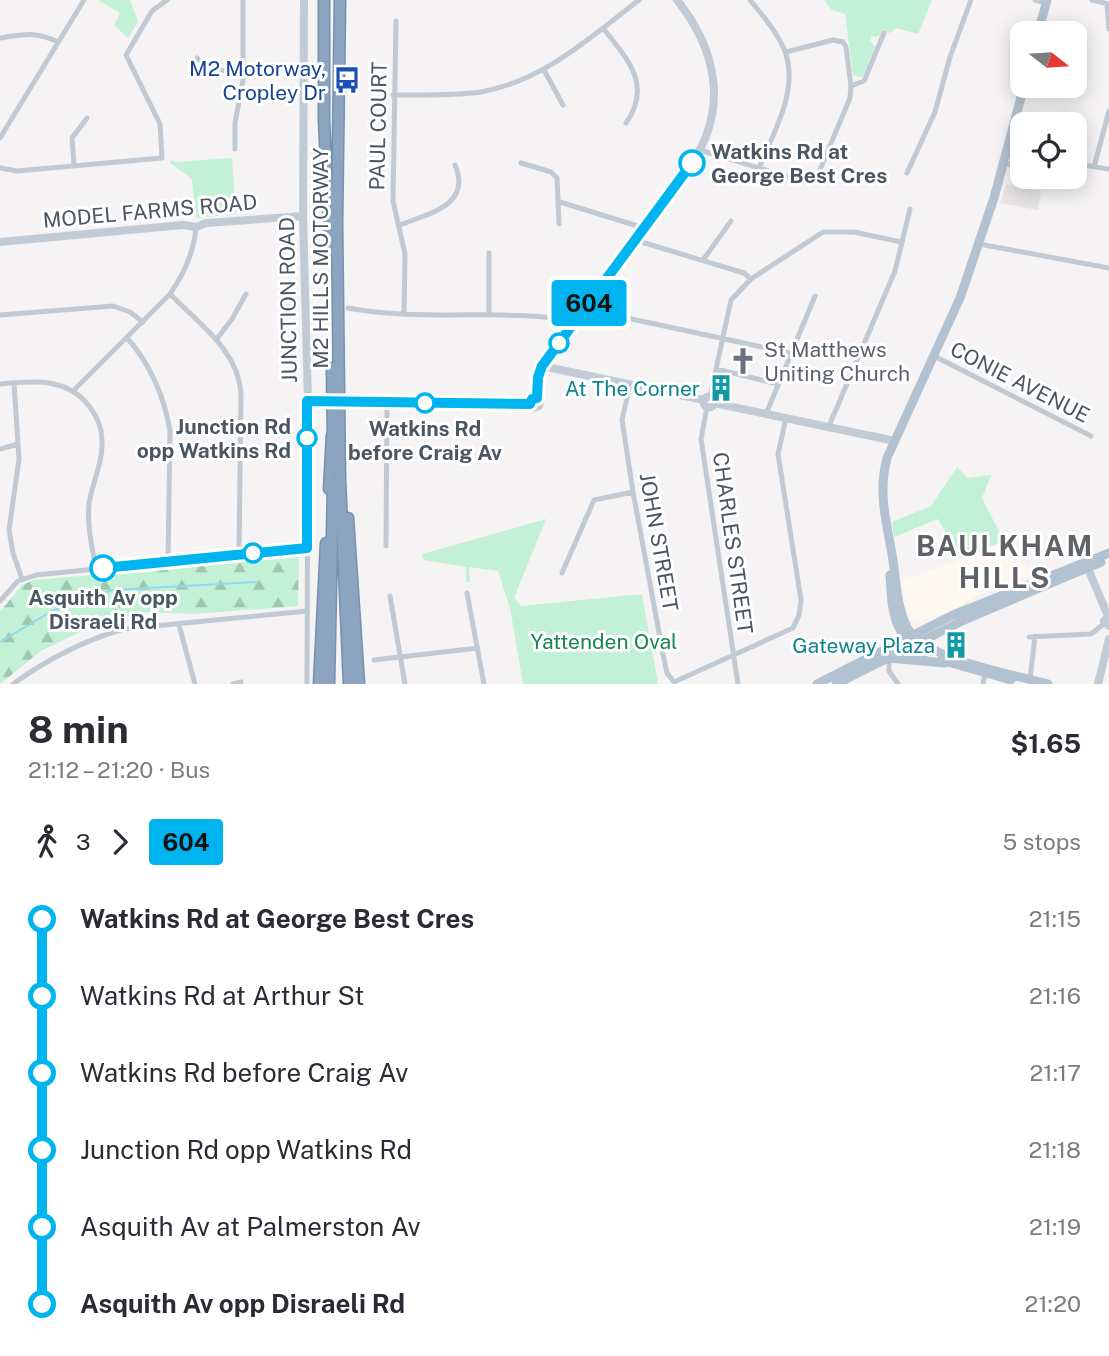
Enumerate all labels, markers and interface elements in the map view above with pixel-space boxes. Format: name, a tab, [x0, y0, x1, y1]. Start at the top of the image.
north arrow	[1010, 21, 1087, 98]
map controls	[1010, 21, 1087, 189]
place label: M2 Motorway, Cropley Dr	[189, 56, 326, 105]
street label: PAUL COURT	[364, 61, 392, 191]
bus stop icon: M2 Motorway, Cropley Dr	[332, 65, 362, 95]
button: locate	[1010, 112, 1087, 189]
place label: Watkins Rd at George Best Cres	[711, 139, 887, 188]
street label: M2 HILLS MOTORWAY	[308, 147, 333, 369]
marker: Watkins Rd at George Best Cres	[679, 150, 705, 176]
street label: MODEL FARMS ROAD	[42, 189, 258, 233]
street label: JUNCTION ROAD	[274, 217, 302, 383]
line badge: 604	[549, 280, 629, 326]
text: 604	[566, 289, 612, 317]
unlabelled marker	[549, 333, 569, 353]
street label: CONIE AVENUE	[946, 336, 1094, 428]
place label: St Matthews Uniting Church	[764, 337, 910, 386]
church icon: St Matthews Uniting Church	[728, 346, 758, 376]
building icon: At The Corner	[706, 373, 736, 403]
place label: At The Corner	[565, 376, 700, 401]
marker: Watkins Rd before Craig Av	[415, 393, 435, 413]
place label: Junction Rd opp Watkins Rd	[137, 414, 291, 463]
place label: Watkins Rd before Craig Av	[348, 416, 502, 465]
marker: Junction Rd opp Watkins Rd	[297, 428, 317, 448]
street label: CHARLES STREET	[708, 450, 758, 636]
street label: JOHN STREET	[635, 471, 683, 613]
district label: BAULKHAM HILLS	[916, 529, 1094, 594]
unlabelled marker	[243, 543, 263, 563]
marker: Asquith Av opp Disraeli Rd	[90, 555, 116, 581]
place label: Asquith Av opp Disraeli Rd	[28, 585, 178, 634]
park label: Yattenden Oval	[531, 629, 677, 654]
building icon: Gateway Plaza	[941, 630, 971, 660]
place label: Gateway Plaza	[792, 633, 935, 658]
text: 8 min	[28, 707, 129, 752]
text: $1.65	[1010, 728, 1081, 759]
text: 21:12 – 21:20 · Bus	[28, 756, 210, 783]
icon: walk	[28, 823, 66, 861]
icon: forward	[101, 823, 139, 861]
text: 3	[76, 828, 91, 855]
text: 604	[163, 828, 209, 856]
text: 5 stops	[1002, 828, 1081, 855]
text: Watkins Rd at George Best Cres	[80, 903, 474, 934]
text: 21:15	[1029, 905, 1081, 932]
text: Watkins Rd at Arthur St	[80, 980, 364, 1011]
text: 21:16	[1029, 982, 1081, 1009]
text: Watkins Rd before Craig Av	[80, 1057, 408, 1088]
text: 21:17	[1030, 1059, 1081, 1086]
text: Junction Rd opp Watkins Rd	[80, 1134, 412, 1165]
text: 21:18	[1028, 1136, 1081, 1163]
text: Asquith Av at Palmerston Av	[80, 1211, 421, 1242]
text: 21:19	[1029, 1213, 1081, 1240]
text: Asquith Av opp Disraeli Rd	[80, 1288, 405, 1319]
text: 21:20	[1025, 1290, 1081, 1317]

